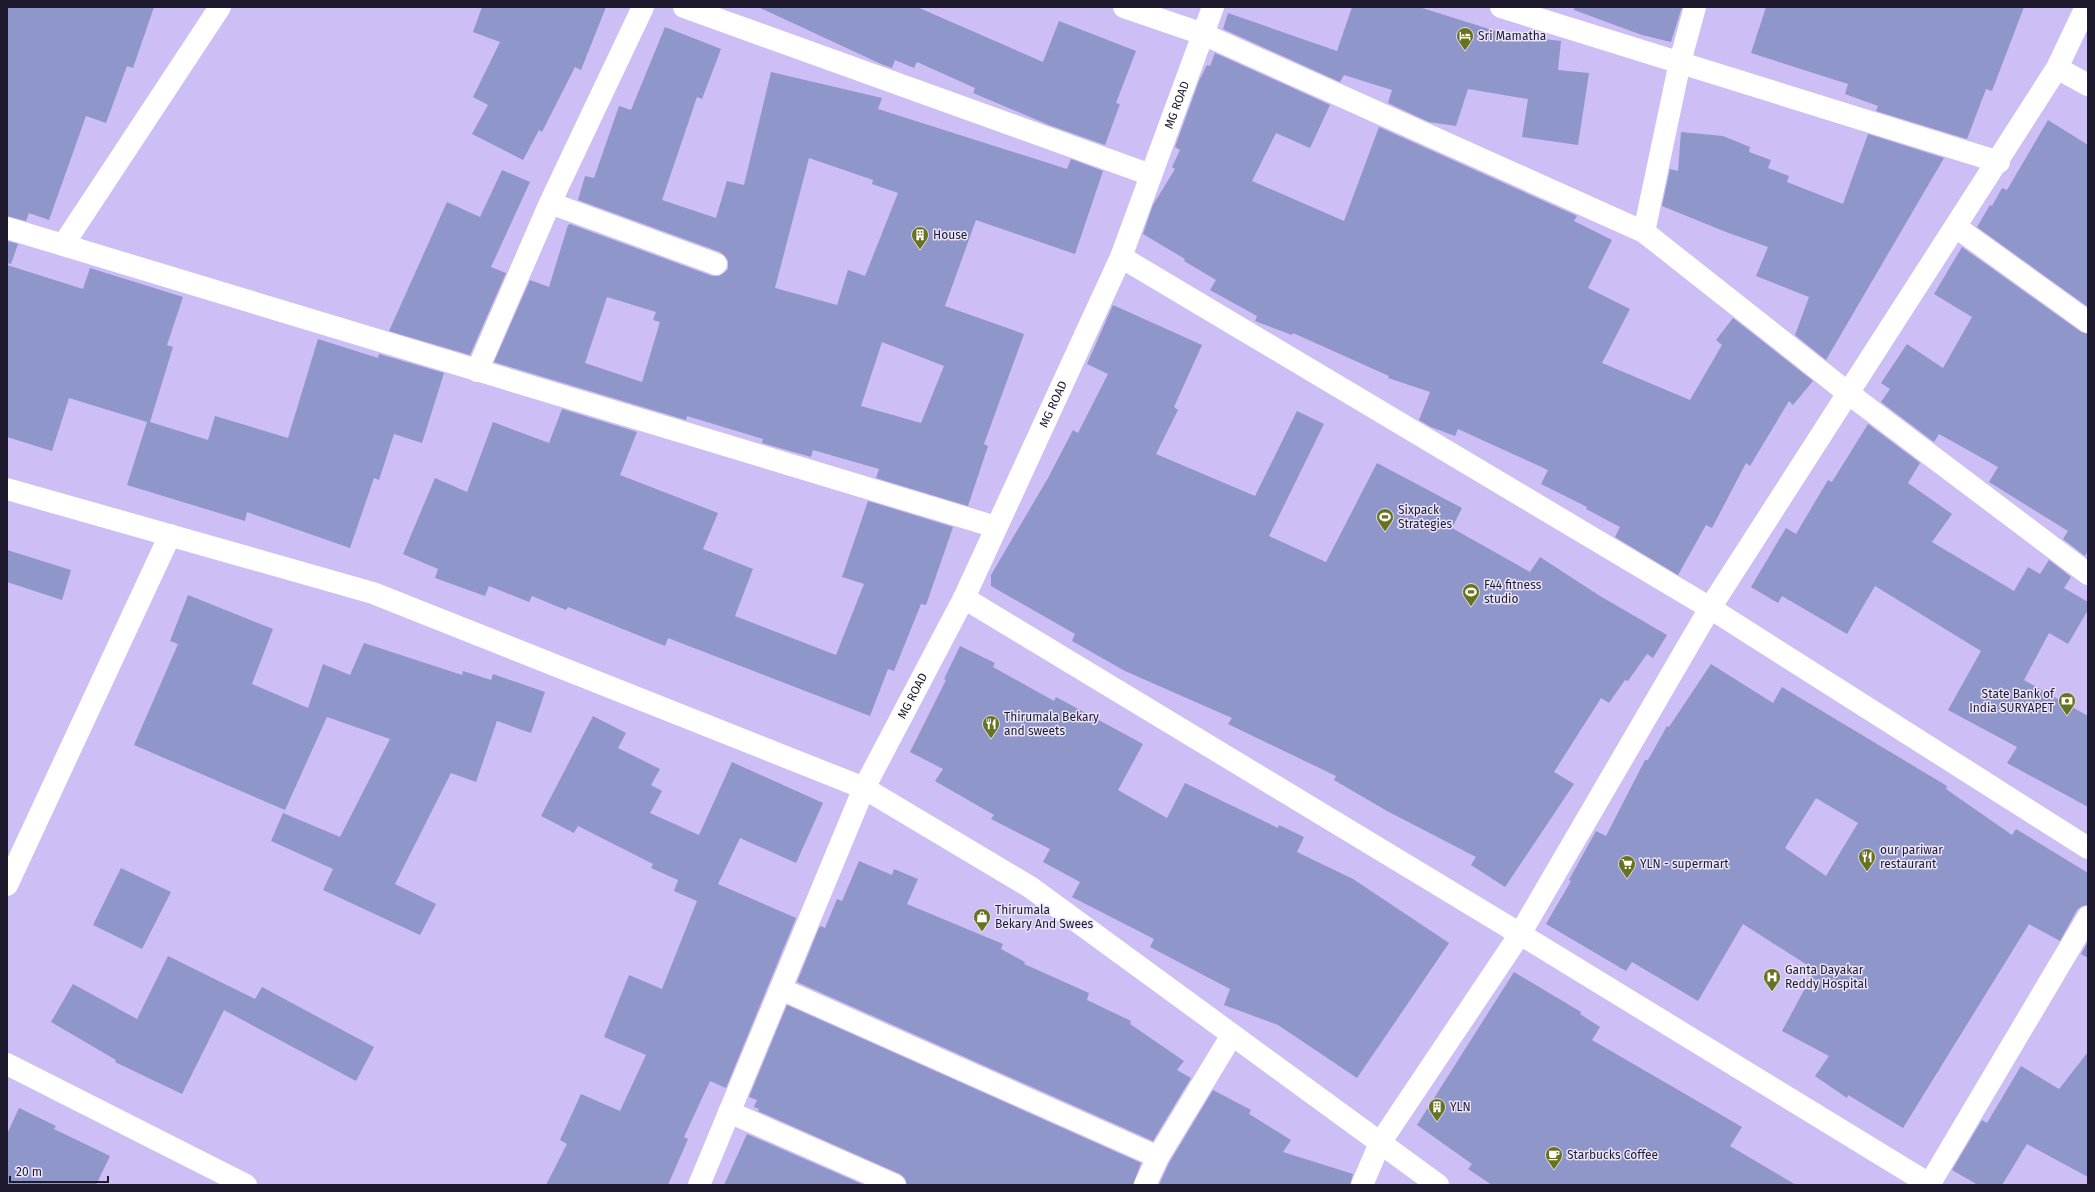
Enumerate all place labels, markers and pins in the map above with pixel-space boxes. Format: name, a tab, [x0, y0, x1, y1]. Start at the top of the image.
hotel icon: Sri Mamatha	[1455, 26, 1475, 51]
place label: Sri Mamatha	[1478, 29, 1546, 43]
building icon: House	[910, 225, 930, 250]
place label: House	[933, 228, 967, 242]
place label: Sixpack Strategies	[1398, 503, 1452, 531]
sports icon: Sixpack Strategies	[1375, 507, 1395, 532]
place label: F44 fitness studio	[1484, 578, 1542, 606]
sports icon: F44 fitness studio	[1461, 582, 1481, 607]
place label: State Bank of India SURYAPET	[1969, 687, 2055, 715]
bank icon: State Bank of India SURYAPET	[2057, 691, 2077, 716]
place label: Thirumala Bekary and sweets	[1004, 710, 1099, 738]
restaurant icon: Thirumala Bekary and sweets	[981, 714, 1001, 739]
place label: our pariwar restaurant	[1880, 843, 1943, 871]
restaurant icon: our pariwar restaurant	[1857, 847, 1877, 872]
supermarket icon: YLN - supermart	[1617, 854, 1637, 879]
place label: YLN - supermart	[1640, 857, 1729, 871]
place label: Thirumala Bekary And Swees	[995, 903, 1094, 931]
shop icon: Thirumala Bekary And Swees	[972, 907, 992, 932]
place label: Ganta Dayakar Reddy Hospital	[1785, 963, 1868, 991]
hospital icon: Ganta Dayakar Reddy Hospital	[1762, 967, 1782, 992]
building icon: YLN	[1427, 1097, 1447, 1122]
place label: YLN	[1450, 1100, 1471, 1114]
cafe icon: Starbucks Coffee	[1544, 1145, 1564, 1170]
place label: Starbucks Coffee	[1567, 1148, 1658, 1162]

